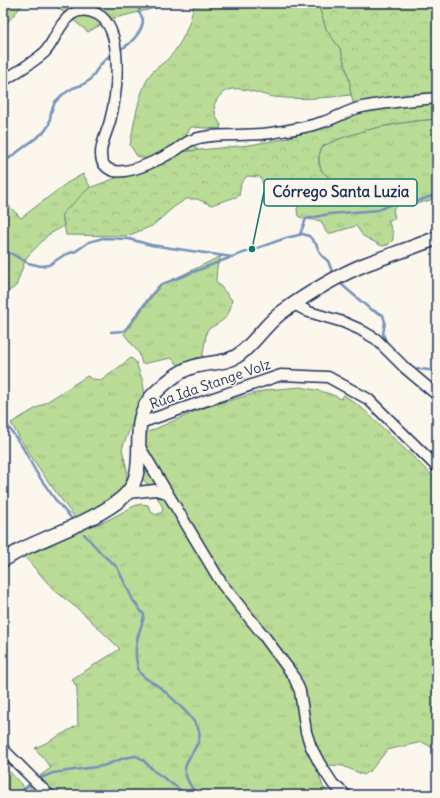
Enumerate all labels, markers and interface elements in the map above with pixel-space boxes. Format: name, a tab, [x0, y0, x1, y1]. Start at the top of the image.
callout: Córrego Santa Luzia	[264, 179, 417, 206]
text: Córrego Santa Luzia	[273, 182, 410, 202]
street label: Rua Ida Stange Volz	[147, 355, 273, 413]

